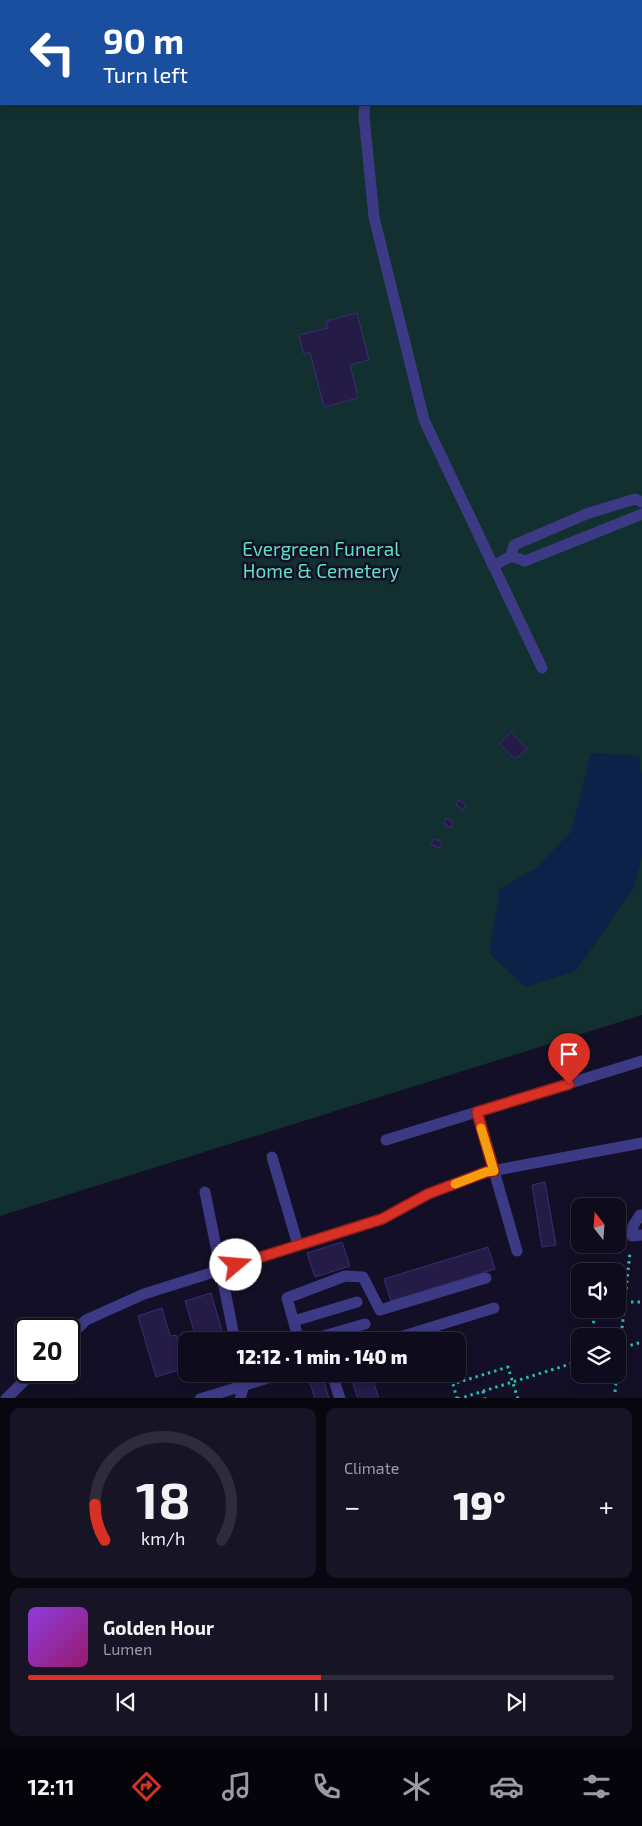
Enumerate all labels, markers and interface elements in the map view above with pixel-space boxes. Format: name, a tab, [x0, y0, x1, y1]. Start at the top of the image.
text: 90 m	[103, 19, 184, 61]
icon: left	[20, 20, 85, 85]
text: Turn left	[103, 61, 188, 87]
park label: Evergreen Funeral Home & Cemetery	[242, 537, 400, 582]
pin	[548, 1033, 590, 1084]
icon: arrive	[555, 1040, 583, 1068]
north arrow	[571, 1198, 626, 1252]
map controls	[571, 1198, 626, 1383]
position arrow	[209, 1238, 261, 1290]
button: sound	[571, 1263, 626, 1318]
speed limit sign: 20	[15, 1318, 80, 1383]
button: layers	[571, 1328, 626, 1383]
text: 12:12 · 1 min · 140 m	[236, 1345, 408, 1368]
text: Climate	[344, 1458, 399, 1477]
text: 18	[136, 1467, 190, 1529]
text: 19°	[453, 1482, 506, 1528]
text: −	[344, 1489, 360, 1523]
text: +	[599, 1489, 614, 1523]
text: km/h	[141, 1527, 185, 1549]
text: Golden Hour	[103, 1616, 214, 1639]
text: Lumen	[103, 1639, 152, 1658]
icon: previous	[112, 1688, 140, 1716]
icon: pause	[307, 1688, 335, 1716]
icon: next	[502, 1688, 530, 1716]
icon: directions	[129, 1769, 164, 1804]
icon: music	[219, 1769, 254, 1804]
icon: phone	[309, 1769, 344, 1804]
icon: climate	[399, 1769, 434, 1804]
icon: car	[489, 1769, 524, 1804]
icon: filters	[579, 1769, 614, 1804]
text: 12:11	[28, 1773, 74, 1799]

